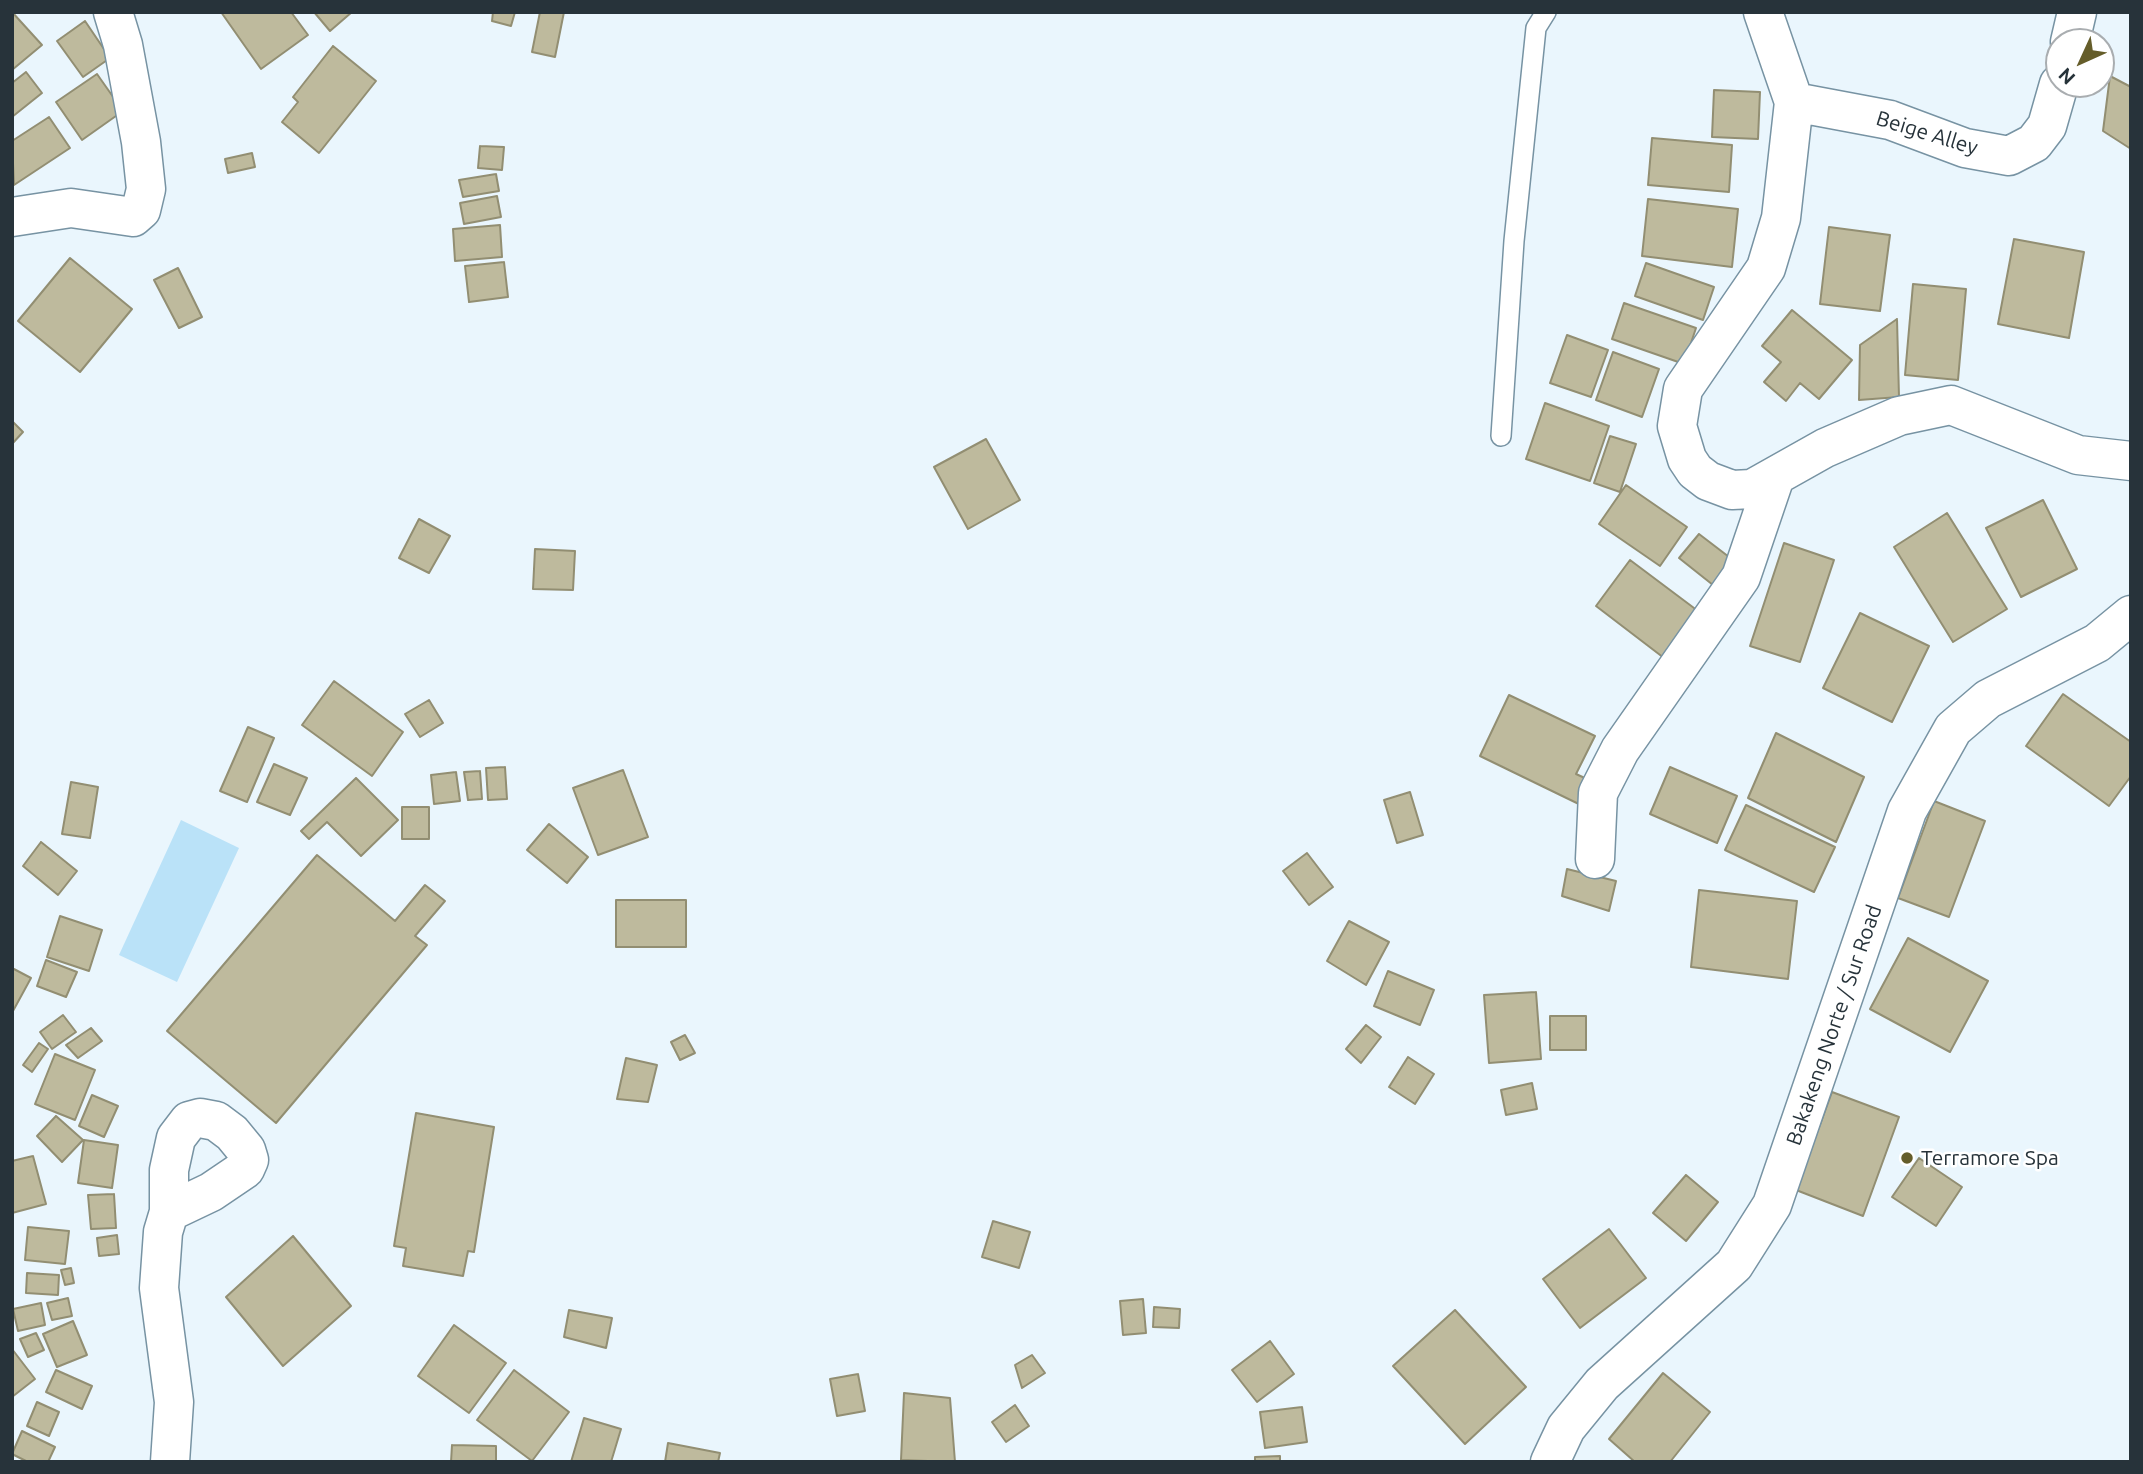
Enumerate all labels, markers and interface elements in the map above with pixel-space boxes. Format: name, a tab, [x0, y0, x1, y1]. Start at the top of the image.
north arrow	[2045, 28, 2115, 98]
text: N	[2054, 64, 2079, 89]
street label: Beige Alley	[1873, 106, 1981, 160]
street label: Bakakeng Norte / Sur Road	[1781, 901, 1887, 1149]
place label: Terramore Spa	[1921, 1145, 2059, 1171]
marker: Terramore Spa	[1899, 1150, 1915, 1166]

